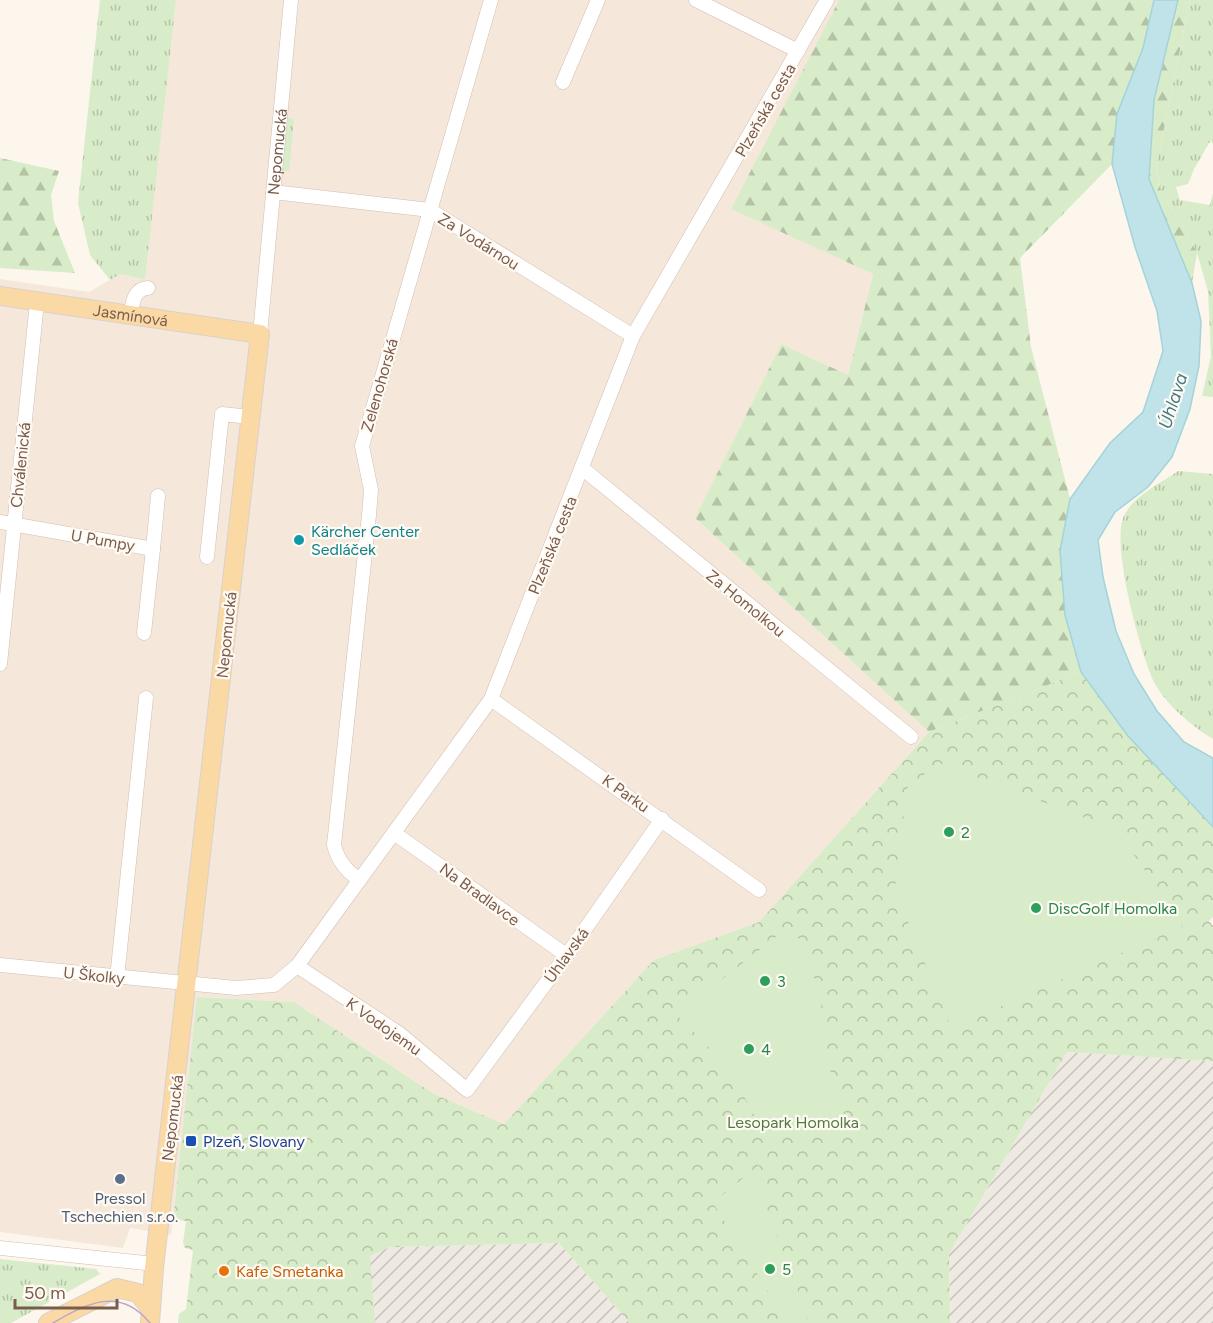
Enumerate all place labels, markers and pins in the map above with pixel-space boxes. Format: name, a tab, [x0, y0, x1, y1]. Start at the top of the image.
place label: Kärcher Center Sedláček	[311, 522, 420, 559]
marker: Kärcher Center Sedláček	[292, 533, 306, 547]
place label: 2	[961, 823, 970, 842]
marker: 2	[942, 825, 956, 839]
place label: DiscGolf Homolka	[1048, 899, 1177, 918]
marker: DiscGolf Homolka	[1029, 901, 1043, 915]
place label: 3	[777, 972, 786, 991]
marker: 3	[758, 974, 772, 988]
place label: 4	[761, 1040, 771, 1059]
marker: 4	[742, 1042, 756, 1056]
place label: Plzeň, Slovany	[203, 1132, 305, 1151]
marker: Plzeň, Slovany	[184, 1134, 198, 1148]
marker: Pressol Tschechien s.r.o.	[113, 1172, 127, 1186]
place label: Pressol Tschechien s.r.o.	[62, 1189, 178, 1226]
place label: 5	[782, 1260, 791, 1279]
place label: Kafe Smetanka	[236, 1262, 343, 1281]
marker: 5	[763, 1262, 777, 1276]
marker: Kafe Smetanka	[217, 1264, 231, 1278]

